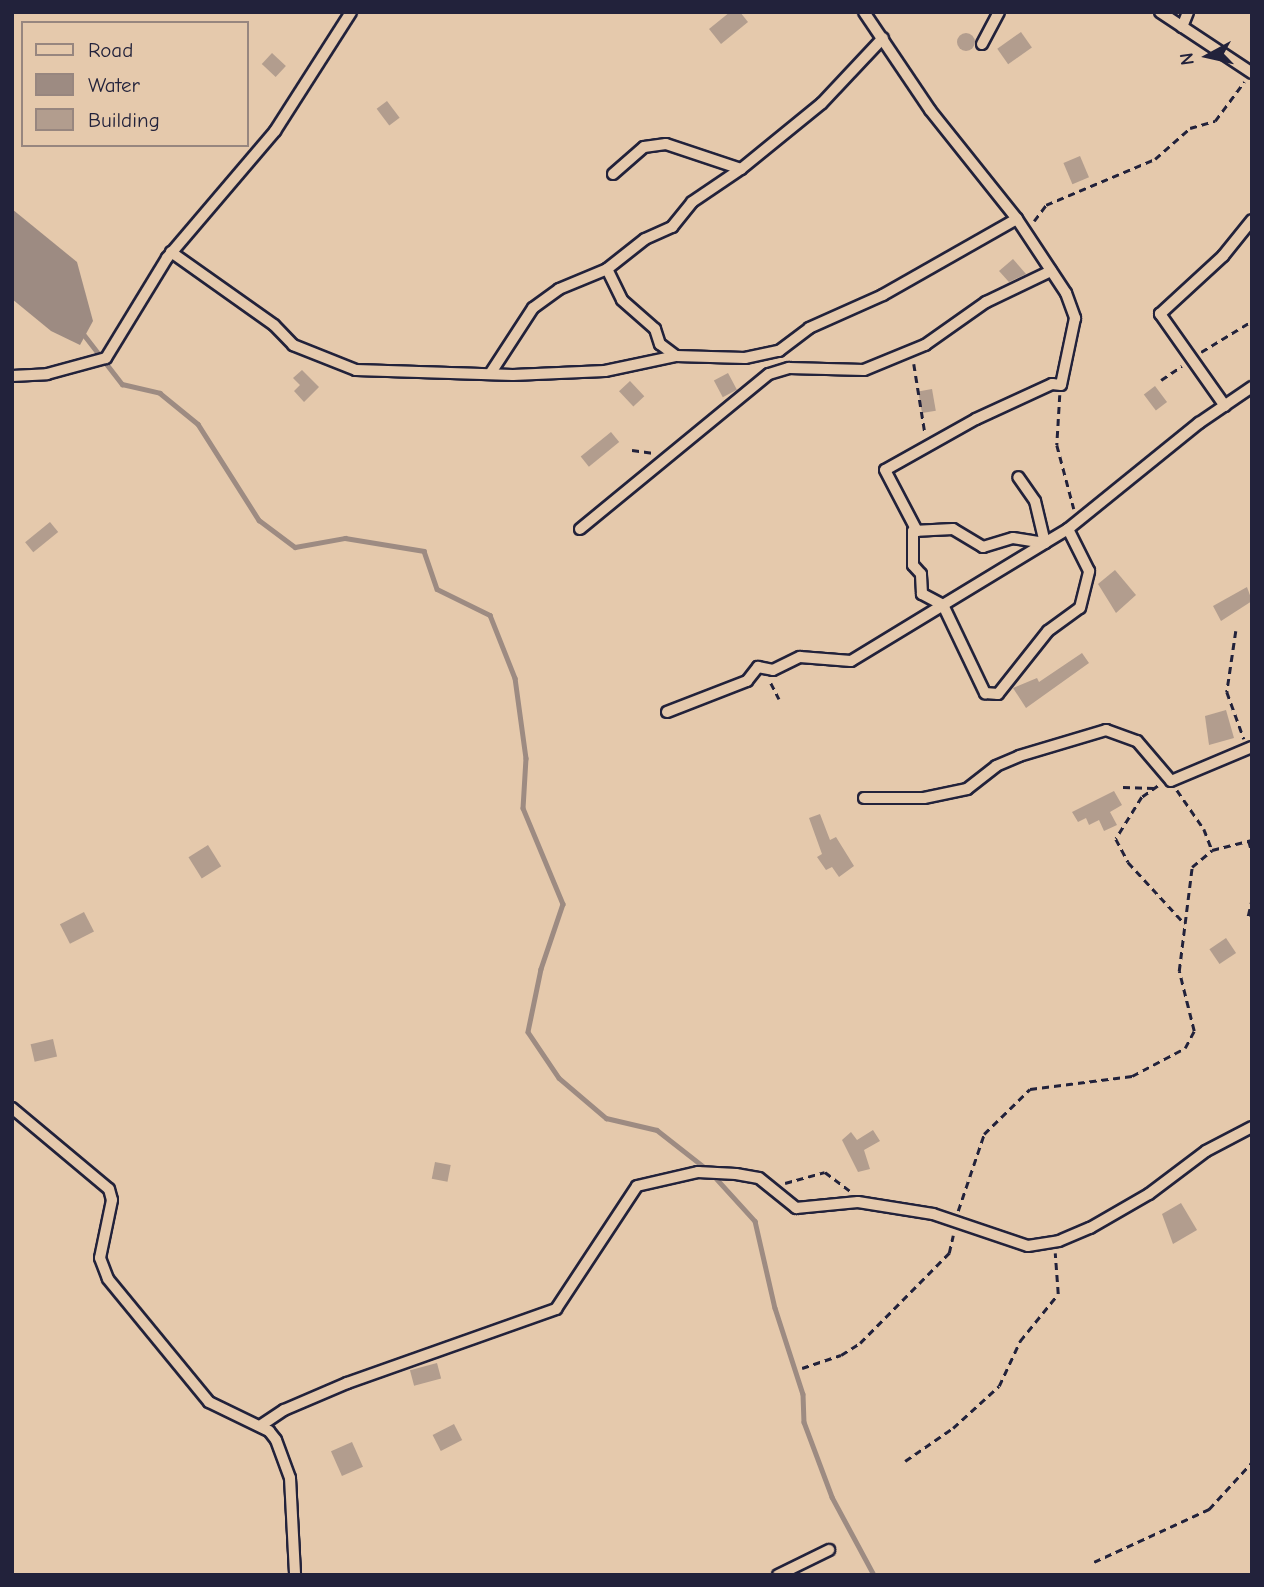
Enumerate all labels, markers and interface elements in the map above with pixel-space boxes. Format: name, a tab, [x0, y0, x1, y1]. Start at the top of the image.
legend	[21, 21, 248, 147]
north arrow	[1173, 21, 1243, 91]
text: Road	[88, 38, 133, 62]
text: N	[1175, 51, 1199, 67]
text: Water	[88, 73, 140, 97]
text: Building	[88, 108, 160, 132]

